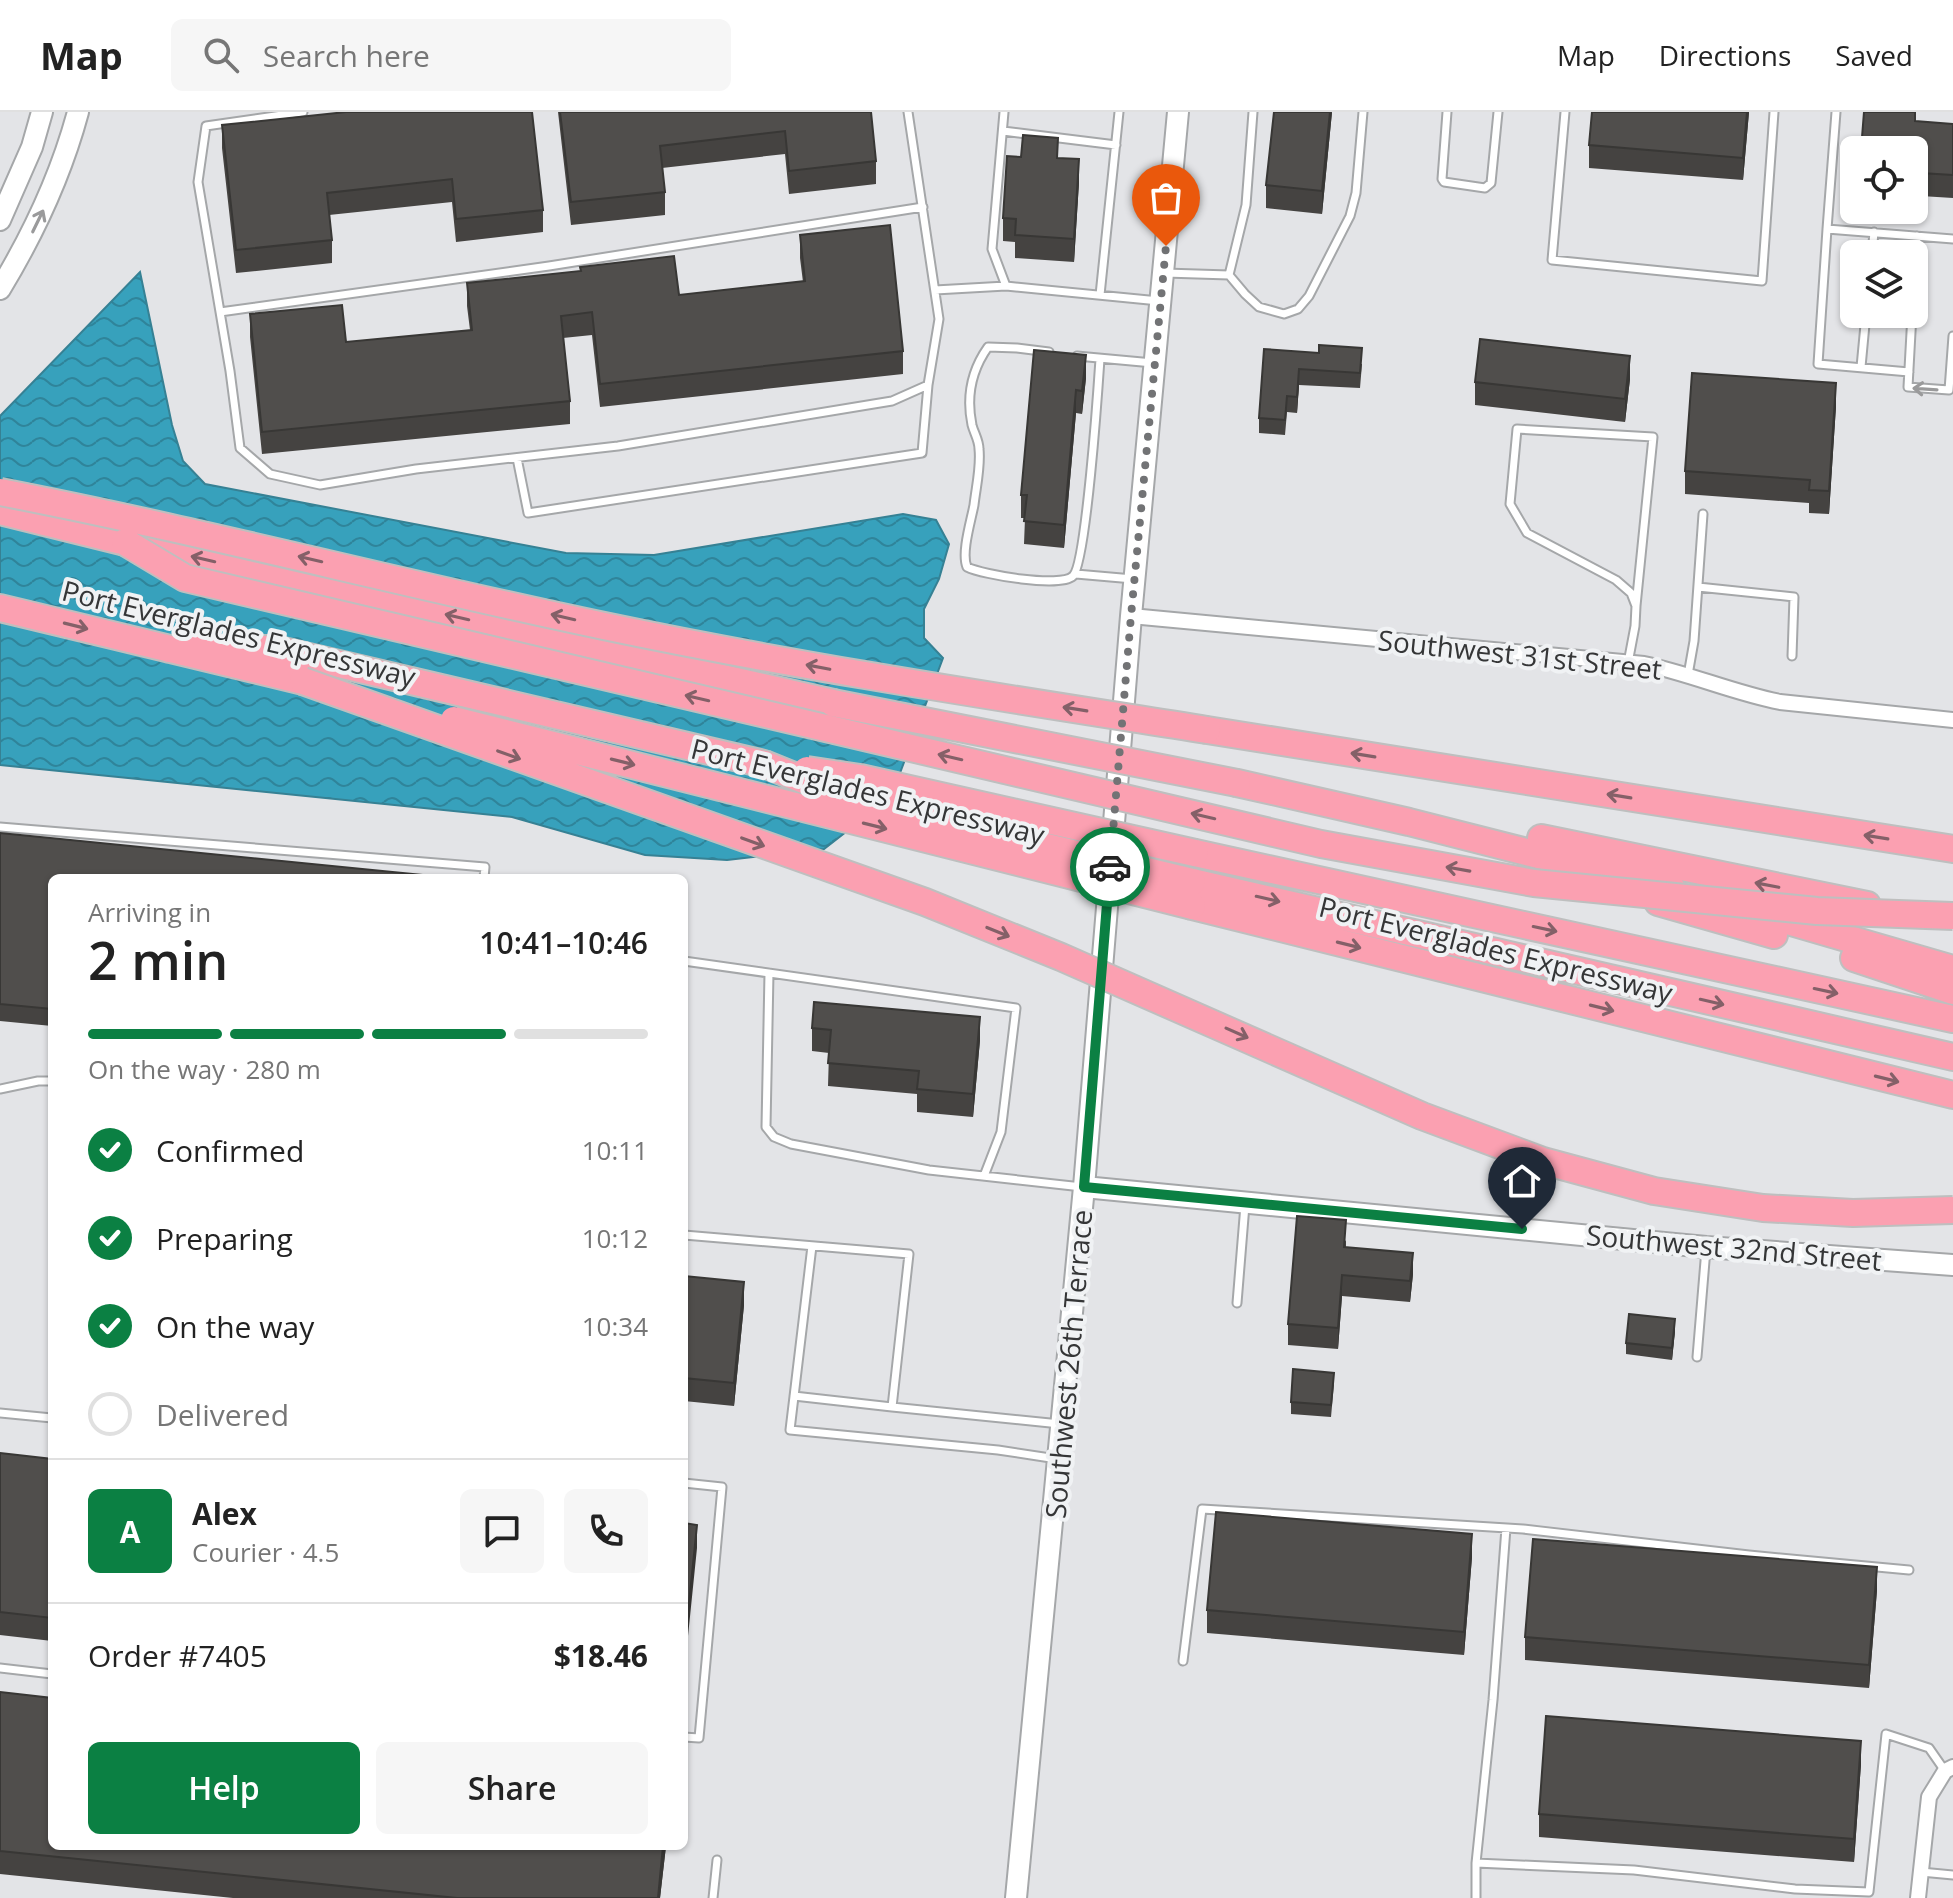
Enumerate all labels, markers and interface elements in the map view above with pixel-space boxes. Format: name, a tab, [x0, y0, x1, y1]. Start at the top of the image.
search box	[171, 19, 731, 91]
text: Map	[40, 29, 123, 81]
icon: search	[199, 33, 243, 77]
text: Search here	[263, 35, 430, 76]
text: Map	[1557, 36, 1615, 74]
text: Directions	[1659, 36, 1791, 74]
text: Saved	[1835, 36, 1913, 74]
map controls	[1840, 136, 1928, 328]
button: locate	[1840, 136, 1928, 224]
pin	[1132, 164, 1200, 246]
icon: bag	[1144, 176, 1188, 220]
one-way arrow	[31, 209, 46, 233]
button: layers	[1840, 240, 1928, 328]
one-way arrow	[1912, 381, 1939, 396]
one-way arrow	[191, 551, 217, 566]
one-way arrow	[297, 551, 323, 566]
street label: Port Everglades Expressway	[58, 571, 421, 696]
one-way arrow	[444, 609, 470, 624]
one-way arrow	[551, 609, 576, 624]
one-way arrow	[62, 619, 88, 634]
street label: Southwest 31st Street	[1376, 620, 1664, 688]
one-way arrow	[806, 658, 831, 673]
one-way arrow	[684, 690, 710, 705]
one-way arrow	[1062, 701, 1088, 716]
street label: Port Everglades Expressway	[687, 729, 1050, 854]
one-way arrow	[1350, 747, 1376, 762]
one-way arrow	[496, 749, 520, 763]
one-way arrow	[938, 749, 963, 764]
one-way arrow	[610, 756, 636, 771]
one-way arrow	[1607, 788, 1632, 803]
one-way arrow	[1191, 808, 1217, 823]
one-way arrow	[862, 820, 888, 835]
courier	[1070, 827, 1150, 907]
one-way arrow	[1864, 829, 1889, 844]
one-way arrow	[741, 836, 766, 851]
icon: car	[1088, 845, 1132, 889]
one-way arrow	[1446, 860, 1471, 875]
one-way arrow	[1755, 877, 1780, 892]
street label: Port Everglades Expressway	[1315, 887, 1678, 1012]
one-way arrow	[1255, 893, 1280, 908]
text: Arriving in	[88, 894, 211, 930]
text: 10:41–10:46	[479, 922, 648, 963]
one-way arrow	[1532, 922, 1557, 937]
text: 2 min	[88, 924, 228, 995]
one-way arrow	[985, 925, 1010, 940]
one-way arrow	[1336, 939, 1362, 954]
one-way arrow	[1813, 984, 1839, 999]
one-way arrow	[1699, 995, 1725, 1010]
one-way arrow	[1588, 1001, 1614, 1016]
one-way arrow	[1224, 1027, 1249, 1042]
text: On the way · 280 m	[88, 1051, 321, 1087]
one-way arrow	[1874, 1072, 1900, 1087]
icon: check	[88, 1128, 132, 1172]
text: Confirmed	[156, 1130, 304, 1171]
text: 10:11	[582, 1132, 648, 1168]
pin	[1488, 1147, 1556, 1229]
icon: home	[1500, 1159, 1544, 1203]
street label: Southwest 26th Terrace	[1036, 1208, 1100, 1520]
street label: Southwest 32nd Street	[1585, 1215, 1883, 1279]
icon: check	[88, 1216, 132, 1260]
text: Preparing	[156, 1218, 293, 1259]
text: 10:12	[582, 1220, 648, 1256]
icon: check	[88, 1304, 132, 1348]
text: On the way	[156, 1306, 314, 1347]
text: 10:34	[582, 1308, 648, 1344]
text: Delivered	[156, 1394, 289, 1435]
button: chat	[460, 1489, 544, 1573]
button: phone	[564, 1489, 648, 1573]
text: Alex	[192, 1493, 257, 1534]
text: A	[120, 1511, 140, 1552]
text: Courier · 4.5	[192, 1534, 339, 1570]
text: Order #7405	[88, 1635, 267, 1676]
text: $18.46	[554, 1635, 648, 1676]
button: Help	[88, 1742, 360, 1834]
button: Share	[376, 1742, 648, 1834]

